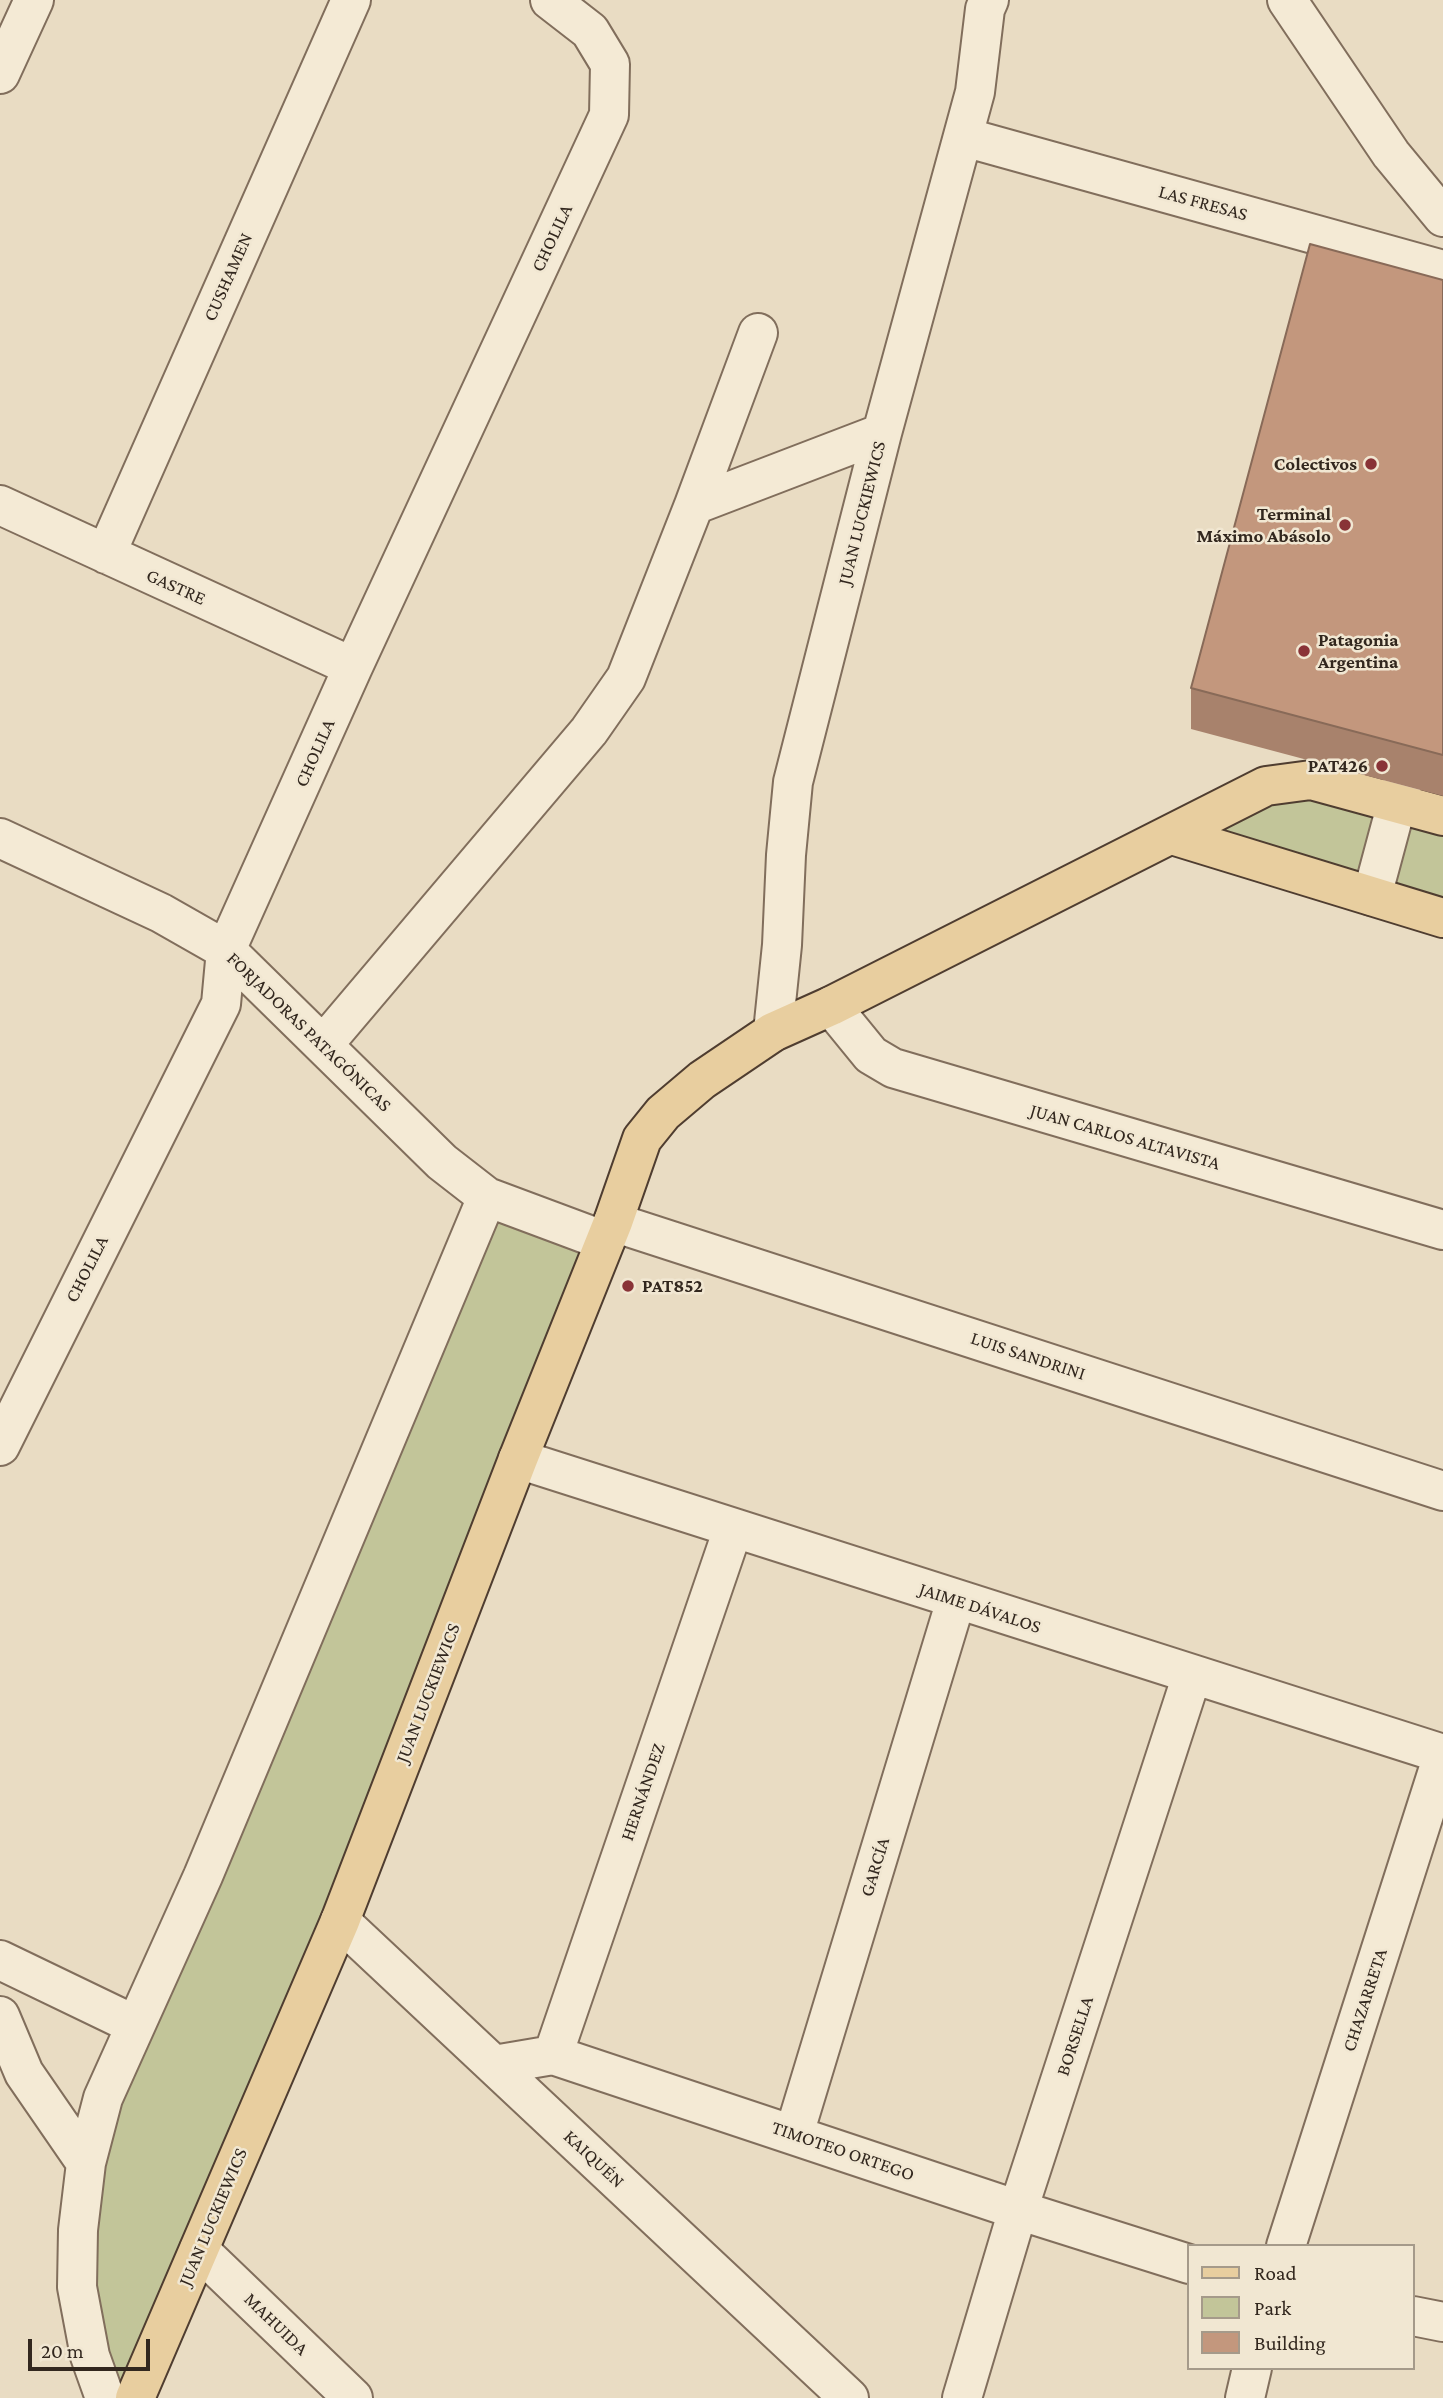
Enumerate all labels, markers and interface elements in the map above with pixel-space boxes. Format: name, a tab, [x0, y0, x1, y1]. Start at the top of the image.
street label: LAS FRESAS	[1156, 180, 1250, 226]
street label: CHOLILA	[526, 201, 578, 275]
street label: CUSHAMEN	[198, 229, 258, 325]
street label: JUAN LUCKIEWICS	[833, 439, 891, 587]
place label: Colectivos	[1274, 453, 1357, 475]
marker: Colectivos	[1363, 456, 1379, 472]
place label: Terminal Máximo Abásolo	[1197, 503, 1331, 547]
marker: Terminal Máximo Abásolo	[1337, 517, 1353, 533]
street label: GASTRE	[143, 564, 209, 610]
place label: Patagonia Argentina	[1318, 629, 1399, 673]
marker: Patagonia Argentina	[1296, 643, 1312, 659]
street label: CHOLILA	[290, 716, 340, 790]
place label: PAT426	[1308, 755, 1368, 777]
marker: PAT426	[1374, 758, 1390, 774]
street label: FORJADORAS PATAGÓNICAS	[222, 947, 396, 1117]
street label: JUAN CARLOS ALTAVISTA	[1027, 1099, 1223, 1175]
street label: CHOLILA	[61, 1232, 113, 1306]
place label: PAT852	[642, 1275, 703, 1297]
marker: PAT852	[620, 1278, 636, 1294]
street label: LUIS SANDRINI	[968, 1327, 1088, 1385]
street label: JAIME DÁVALOS	[916, 1578, 1044, 1638]
street label: JUAN LUCKIEWICS	[391, 1620, 465, 1766]
street label: HERNÁNDEZ	[616, 1740, 670, 1844]
street label: GARCÍA	[855, 1835, 895, 1899]
street label: CHAZARRETA	[1338, 1946, 1392, 2054]
street label: BORSELLA	[1051, 1993, 1099, 2079]
street label: TIMOTEO ORTEGO	[769, 2116, 917, 2186]
street label: KAIQUÉN	[559, 2125, 629, 2193]
street label: JUAN LUCKIEWICS	[174, 2145, 252, 2289]
legend	[1188, 2244, 1415, 2370]
text: Road	[1254, 2261, 1297, 2285]
street label: MAHUIDA	[239, 2288, 313, 2360]
text: Park	[1254, 2296, 1291, 2320]
scale bar	[32, 2324, 154, 2368]
text: Building	[1254, 2331, 1326, 2355]
text: 20 m	[41, 2339, 84, 2363]

